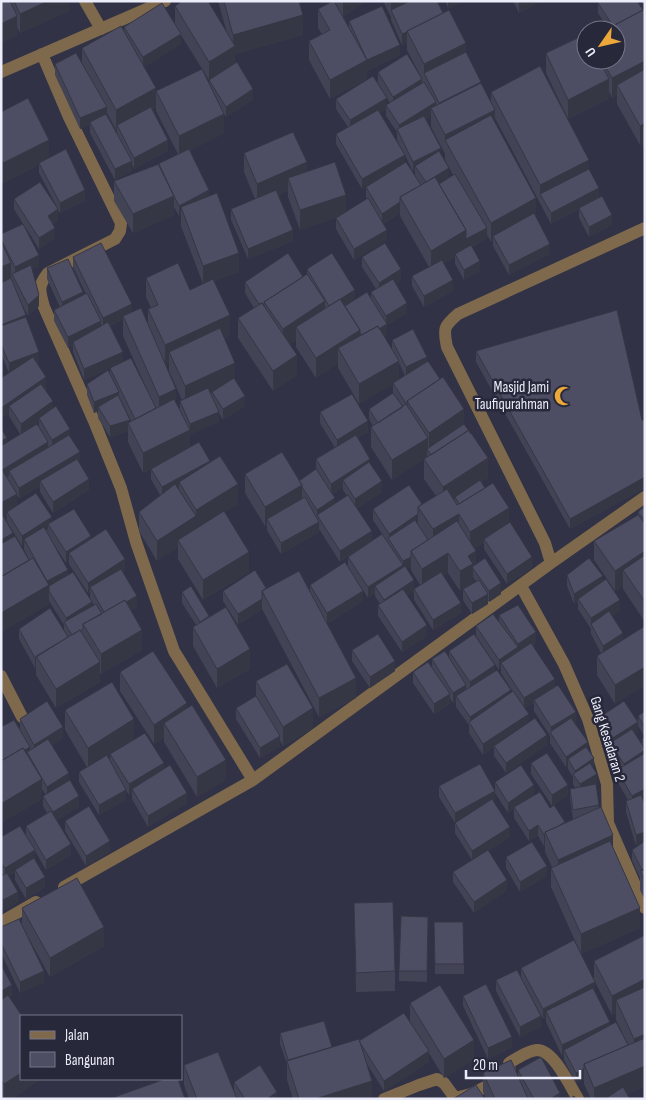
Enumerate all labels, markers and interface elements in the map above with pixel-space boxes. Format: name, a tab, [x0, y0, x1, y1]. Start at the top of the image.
north arrow	[576, 20, 626, 70]
text: U	[582, 44, 600, 60]
place label: Masjid Jami Taufiqurahman	[475, 378, 549, 414]
mosque icon: Masjid Jami Taufiqurahman	[553, 385, 575, 407]
street label: Gang Kesadaran 2	[585, 694, 630, 784]
legend	[20, 1015, 182, 1080]
text: Jalan	[64, 1026, 89, 1045]
scale bar	[466, 1048, 580, 1080]
text: Bangunan	[65, 1051, 115, 1070]
text: 20 m	[473, 1056, 498, 1075]

